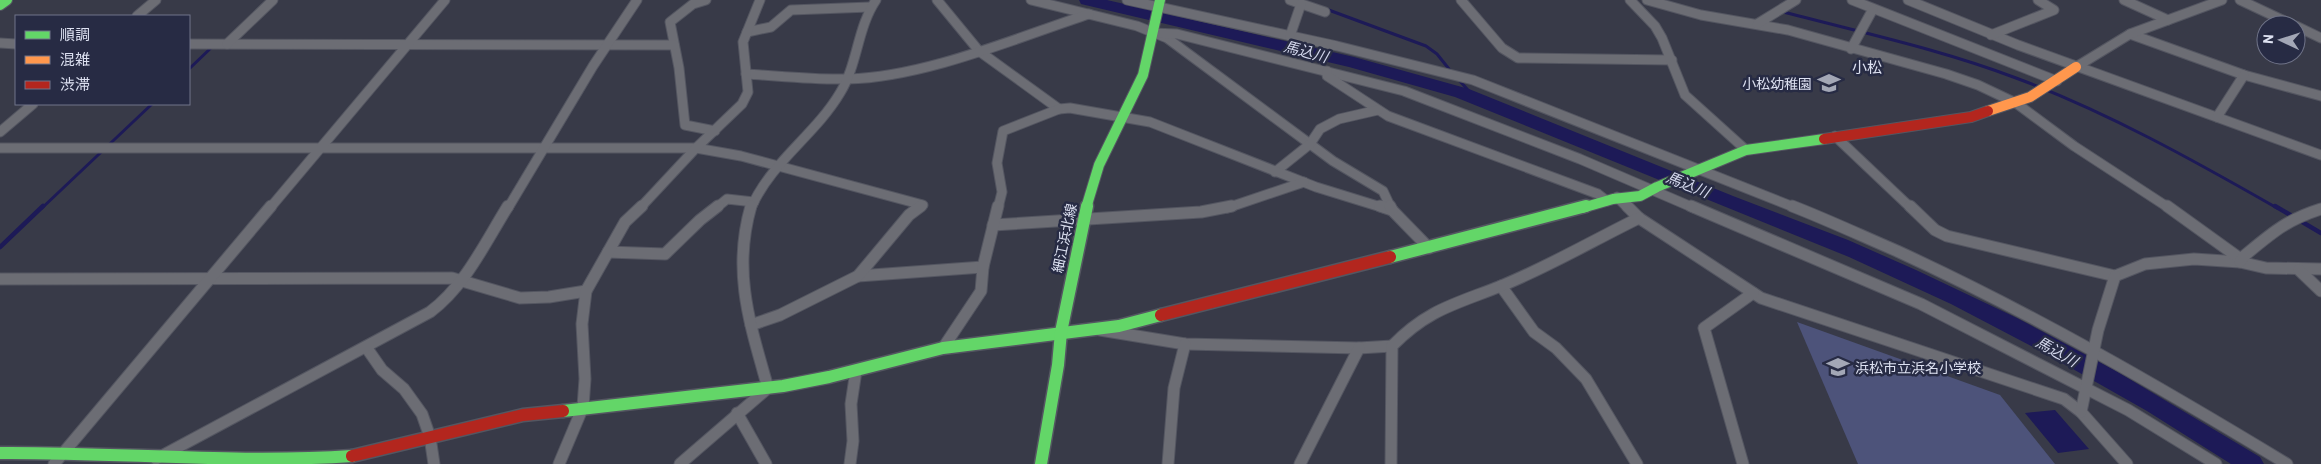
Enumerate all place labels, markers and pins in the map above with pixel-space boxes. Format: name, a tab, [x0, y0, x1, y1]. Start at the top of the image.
school or university icon: 小松幼稚園	[1816, 70, 1842, 96]
place label: 小松幼稚園	[1742, 75, 1812, 92]
school or university icon: 浜松市立浜名小学校	[1825, 354, 1851, 380]
place label: 浜松市立浜名小学校	[1855, 359, 1981, 376]

